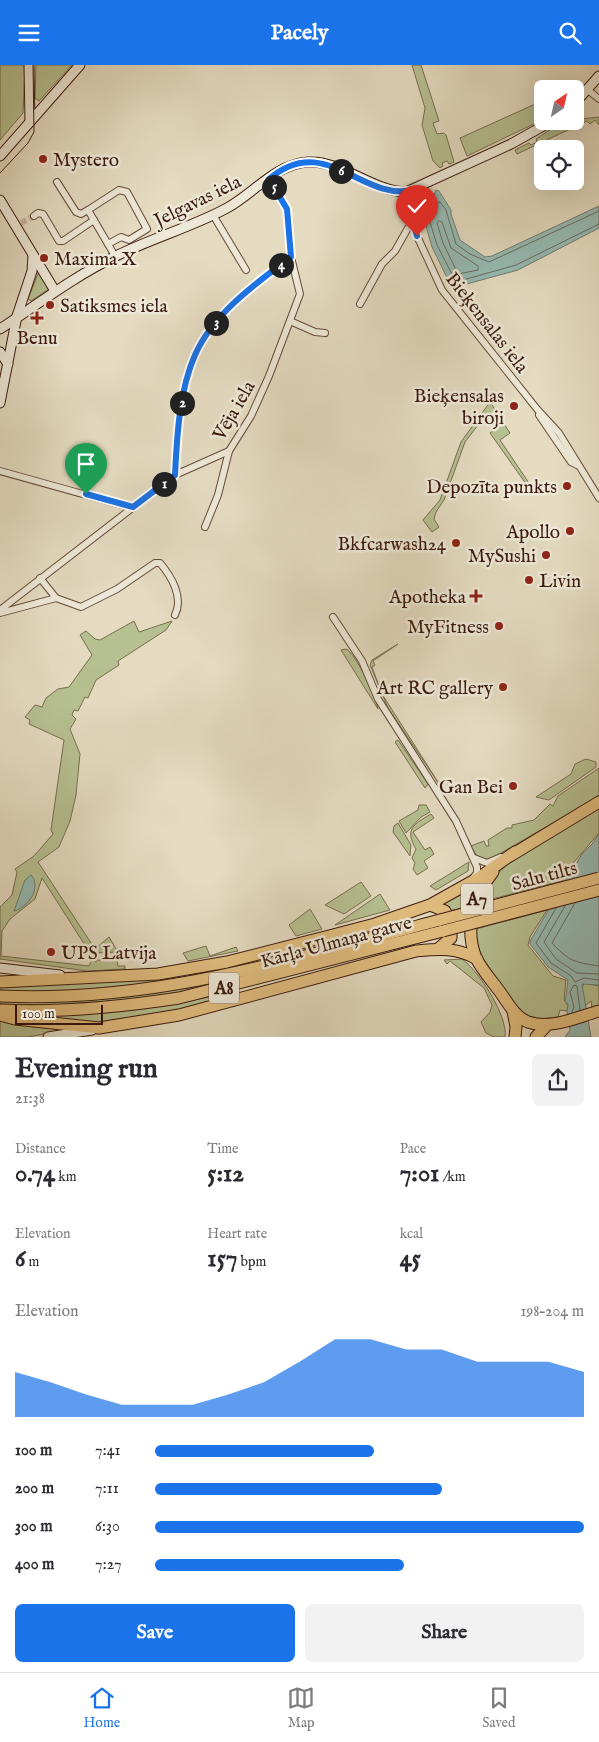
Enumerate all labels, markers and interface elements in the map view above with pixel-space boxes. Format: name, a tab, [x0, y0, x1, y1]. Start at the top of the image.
icon: menu	[15, 19, 43, 47]
text: Pacely	[270, 19, 329, 47]
icon: search	[556, 19, 584, 47]
north arrow	[534, 80, 584, 130]
map controls	[534, 80, 584, 190]
button: locate	[534, 140, 584, 190]
place label: Mystero	[53, 149, 119, 173]
marker: Mystero	[37, 153, 49, 165]
pin: 6	[328, 159, 354, 183]
text: 6	[339, 162, 344, 180]
street label: Jelgavas iela	[149, 170, 246, 234]
pin: 5	[262, 175, 286, 199]
text: 5	[272, 178, 277, 196]
pin	[396, 185, 438, 236]
icon: check	[403, 192, 431, 220]
place label: Maxima X	[54, 248, 137, 272]
marker: Maxima X	[38, 252, 50, 264]
pin: 4	[268, 253, 294, 277]
text: 4	[278, 256, 285, 274]
street label: Bieķensalas iela	[440, 268, 534, 379]
place label: Satiksmes iela	[60, 295, 168, 319]
marker: Satiksmes iela	[44, 299, 56, 311]
pin: 3	[204, 311, 228, 335]
marker: Benu	[31, 312, 43, 324]
text: 3	[214, 314, 219, 332]
place label: Benu	[16, 327, 58, 351]
street label: Vēja iela	[208, 376, 262, 446]
place label: Bieķensalas biroji	[414, 385, 504, 431]
pin: 2	[170, 391, 194, 415]
text: 2	[179, 394, 186, 412]
marker: Bieķensalas biroji	[508, 400, 520, 412]
pin	[65, 443, 107, 494]
icon: arrive	[72, 450, 100, 478]
pin: 1	[152, 471, 176, 497]
text: 1	[162, 475, 167, 493]
place label: Depozīta punkts	[426, 476, 557, 500]
marker: Depozīta punkts	[561, 480, 573, 492]
place label: Apollo	[505, 521, 560, 545]
marker: Apollo	[564, 525, 576, 537]
place label: Bkfcarwash24	[337, 533, 447, 557]
marker: Bkfcarwash24	[450, 537, 462, 549]
place label: MySushi	[468, 545, 536, 569]
marker: MySushi	[540, 549, 552, 561]
place label: Livin	[539, 570, 581, 594]
marker: Livin	[523, 574, 535, 586]
place label: Apotheka	[388, 586, 467, 610]
marker: Apotheka	[470, 590, 482, 602]
place label: MyFitness	[407, 616, 489, 640]
marker: MyFitness	[493, 620, 505, 632]
place label: Art RC gallery	[376, 677, 494, 701]
marker: Art RC gallery	[497, 681, 509, 693]
place label: Gan Bei	[439, 776, 503, 800]
marker: Gan Bei	[507, 780, 519, 792]
street label: Salu tilts	[509, 857, 580, 897]
road number: A7	[461, 884, 493, 915]
street label: Kārļa Ulmaņa gatve	[258, 911, 415, 975]
place label: UPS Latvija	[61, 942, 157, 966]
marker: UPS Latvija	[45, 946, 57, 958]
road number: A8	[209, 973, 239, 1003]
scale bar	[15, 1002, 102, 1025]
text: 100 m	[22, 1005, 55, 1023]
text: Evening run	[15, 1052, 158, 1087]
button: share	[532, 1054, 584, 1106]
text: 21:38	[15, 1089, 45, 1109]
text: Distance	[15, 1140, 66, 1158]
text: Time	[207, 1140, 238, 1158]
text: Pace	[400, 1140, 426, 1158]
text: 0.74	[15, 1158, 55, 1190]
text: 5:12	[207, 1158, 244, 1190]
text: 7:01	[400, 1158, 439, 1190]
text: km	[55, 1168, 77, 1186]
text: /km	[439, 1168, 466, 1186]
text: Elevation	[15, 1225, 71, 1243]
text: Heart rate	[207, 1225, 267, 1243]
text: kcal	[400, 1225, 423, 1243]
text: 6	[15, 1243, 26, 1275]
text: 157	[207, 1243, 237, 1275]
text: 45	[400, 1243, 421, 1275]
text: m	[26, 1253, 39, 1271]
text: bpm	[237, 1253, 266, 1271]
text: Elevation	[15, 1302, 78, 1322]
text: 198–204 m	[520, 1302, 584, 1322]
text: 100 m	[15, 1441, 52, 1461]
text: 7:41	[95, 1441, 121, 1461]
text: 200 m	[15, 1479, 54, 1499]
text: 7:11	[95, 1479, 119, 1499]
text: 300 m	[15, 1517, 53, 1537]
text: 6:30	[95, 1517, 120, 1537]
text: 400 m	[15, 1555, 54, 1575]
text: 7:27	[95, 1555, 122, 1575]
button: Save	[15, 1604, 295, 1662]
button: Share	[305, 1604, 584, 1662]
tab: Home	[84, 1684, 120, 1732]
tab: Map	[287, 1684, 315, 1732]
tab: Saved	[482, 1684, 515, 1732]

